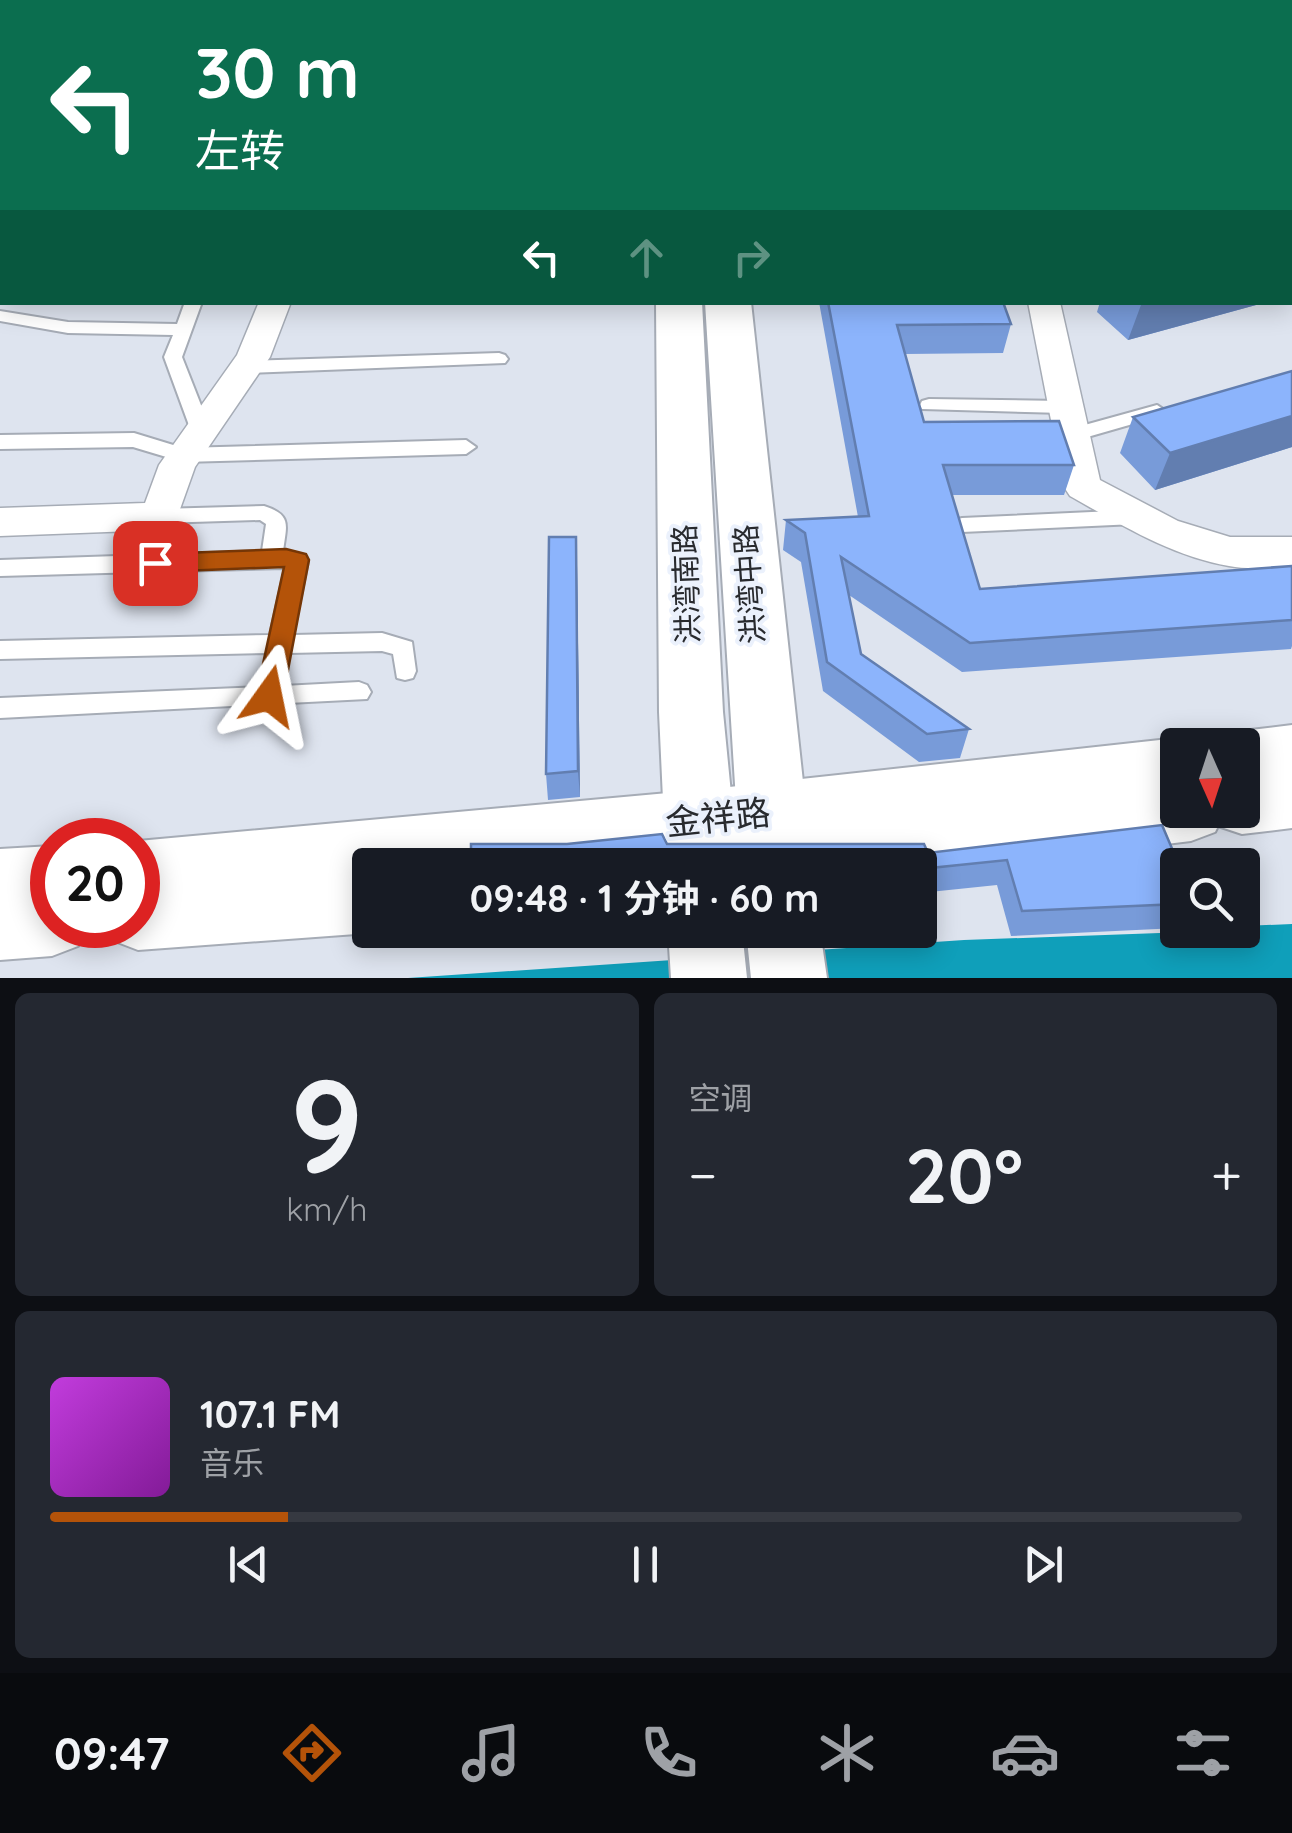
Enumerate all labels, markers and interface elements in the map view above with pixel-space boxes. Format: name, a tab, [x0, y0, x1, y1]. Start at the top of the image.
text: 30 m	[195, 28, 360, 116]
icon: left	[30, 40, 160, 170]
text: 左转	[195, 122, 285, 178]
icon: left	[514, 230, 569, 285]
icon: ahead	[619, 230, 674, 285]
icon: right	[724, 230, 779, 285]
pin	[113, 521, 198, 606]
street label: 洪湾南路	[665, 523, 707, 645]
street label: 洪湾中路	[726, 523, 772, 645]
icon: arrive	[128, 536, 183, 591]
position arrow	[217, 644, 321, 748]
north arrow	[1160, 728, 1260, 828]
map controls	[1160, 728, 1260, 948]
street label: 金祥路	[663, 790, 772, 844]
speed limit sign: 20	[30, 818, 160, 948]
button: search	[1160, 848, 1260, 948]
text: 09:48 · 1 分钟 · 60 m	[470, 874, 819, 922]
text: 9	[290, 1042, 364, 1205]
text: 空调	[689, 1078, 753, 1118]
text: 20°	[905, 1128, 1023, 1222]
text: −	[689, 1140, 717, 1209]
text: +	[1211, 1140, 1242, 1209]
text: km/h	[286, 1189, 367, 1229]
text: 107.1 FM	[200, 1390, 340, 1438]
text: 音乐	[200, 1443, 264, 1483]
icon: previous	[221, 1537, 276, 1592]
icon: pause	[618, 1537, 673, 1592]
icon: next	[1016, 1537, 1071, 1592]
icon: directions	[277, 1718, 347, 1788]
icon: music	[456, 1718, 526, 1788]
icon: phone	[634, 1718, 704, 1788]
icon: climate	[812, 1718, 882, 1788]
icon: car	[990, 1718, 1060, 1788]
icon: filters	[1168, 1718, 1238, 1788]
text: 09:47	[54, 1725, 169, 1781]

